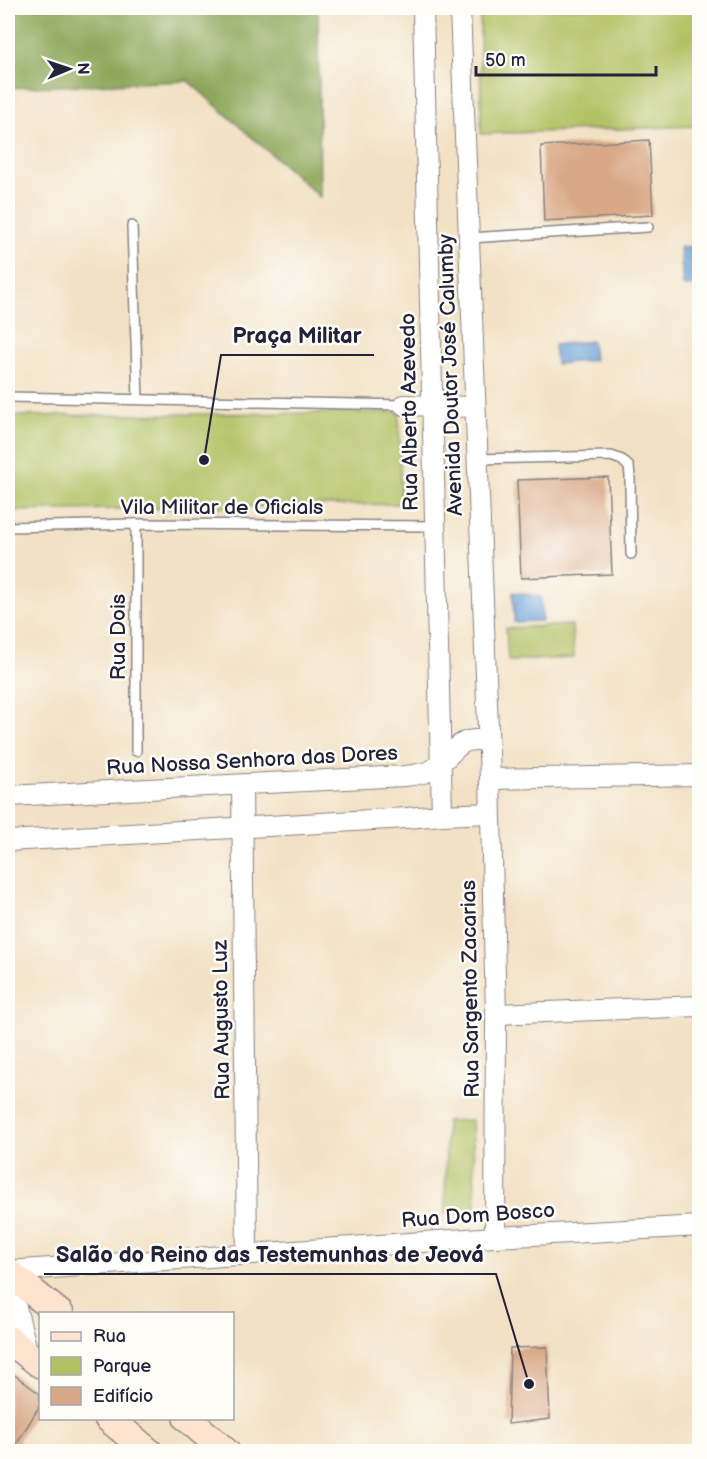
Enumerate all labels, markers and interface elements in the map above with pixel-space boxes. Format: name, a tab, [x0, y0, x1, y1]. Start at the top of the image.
north arrow	[39, 39, 99, 99]
scale bar	[476, 39, 656, 77]
text: 50 m	[485, 50, 526, 71]
text: N	[73, 62, 92, 75]
street label: Avenida Doutor José Calumby	[433, 233, 468, 516]
street label: Rua Alberto Azevedo	[395, 313, 424, 511]
callout: Praça Militar	[221, 315, 374, 355]
text: Praça Militar	[233, 323, 362, 350]
street label: Vila Militar de Oficials	[121, 495, 324, 520]
street label: Rua Dois	[106, 594, 131, 680]
street label: Rua Nossa Senhora das Dores	[106, 740, 398, 781]
street label: Rua Sargento Zacarias	[456, 880, 485, 1098]
street label: Rua Augusto Luz	[208, 939, 235, 1100]
street label: Rua Dom Bosco	[400, 1198, 556, 1233]
callout: Salão do Reino das Testemunhas de Jeová	[44, 1234, 496, 1274]
text: Salão do Reino das Testemunhas de Jeová	[56, 1242, 484, 1269]
legend	[39, 1312, 234, 1420]
text: Rua	[93, 1326, 126, 1347]
text: Parque	[93, 1356, 151, 1377]
text: Edifício	[93, 1386, 153, 1407]

